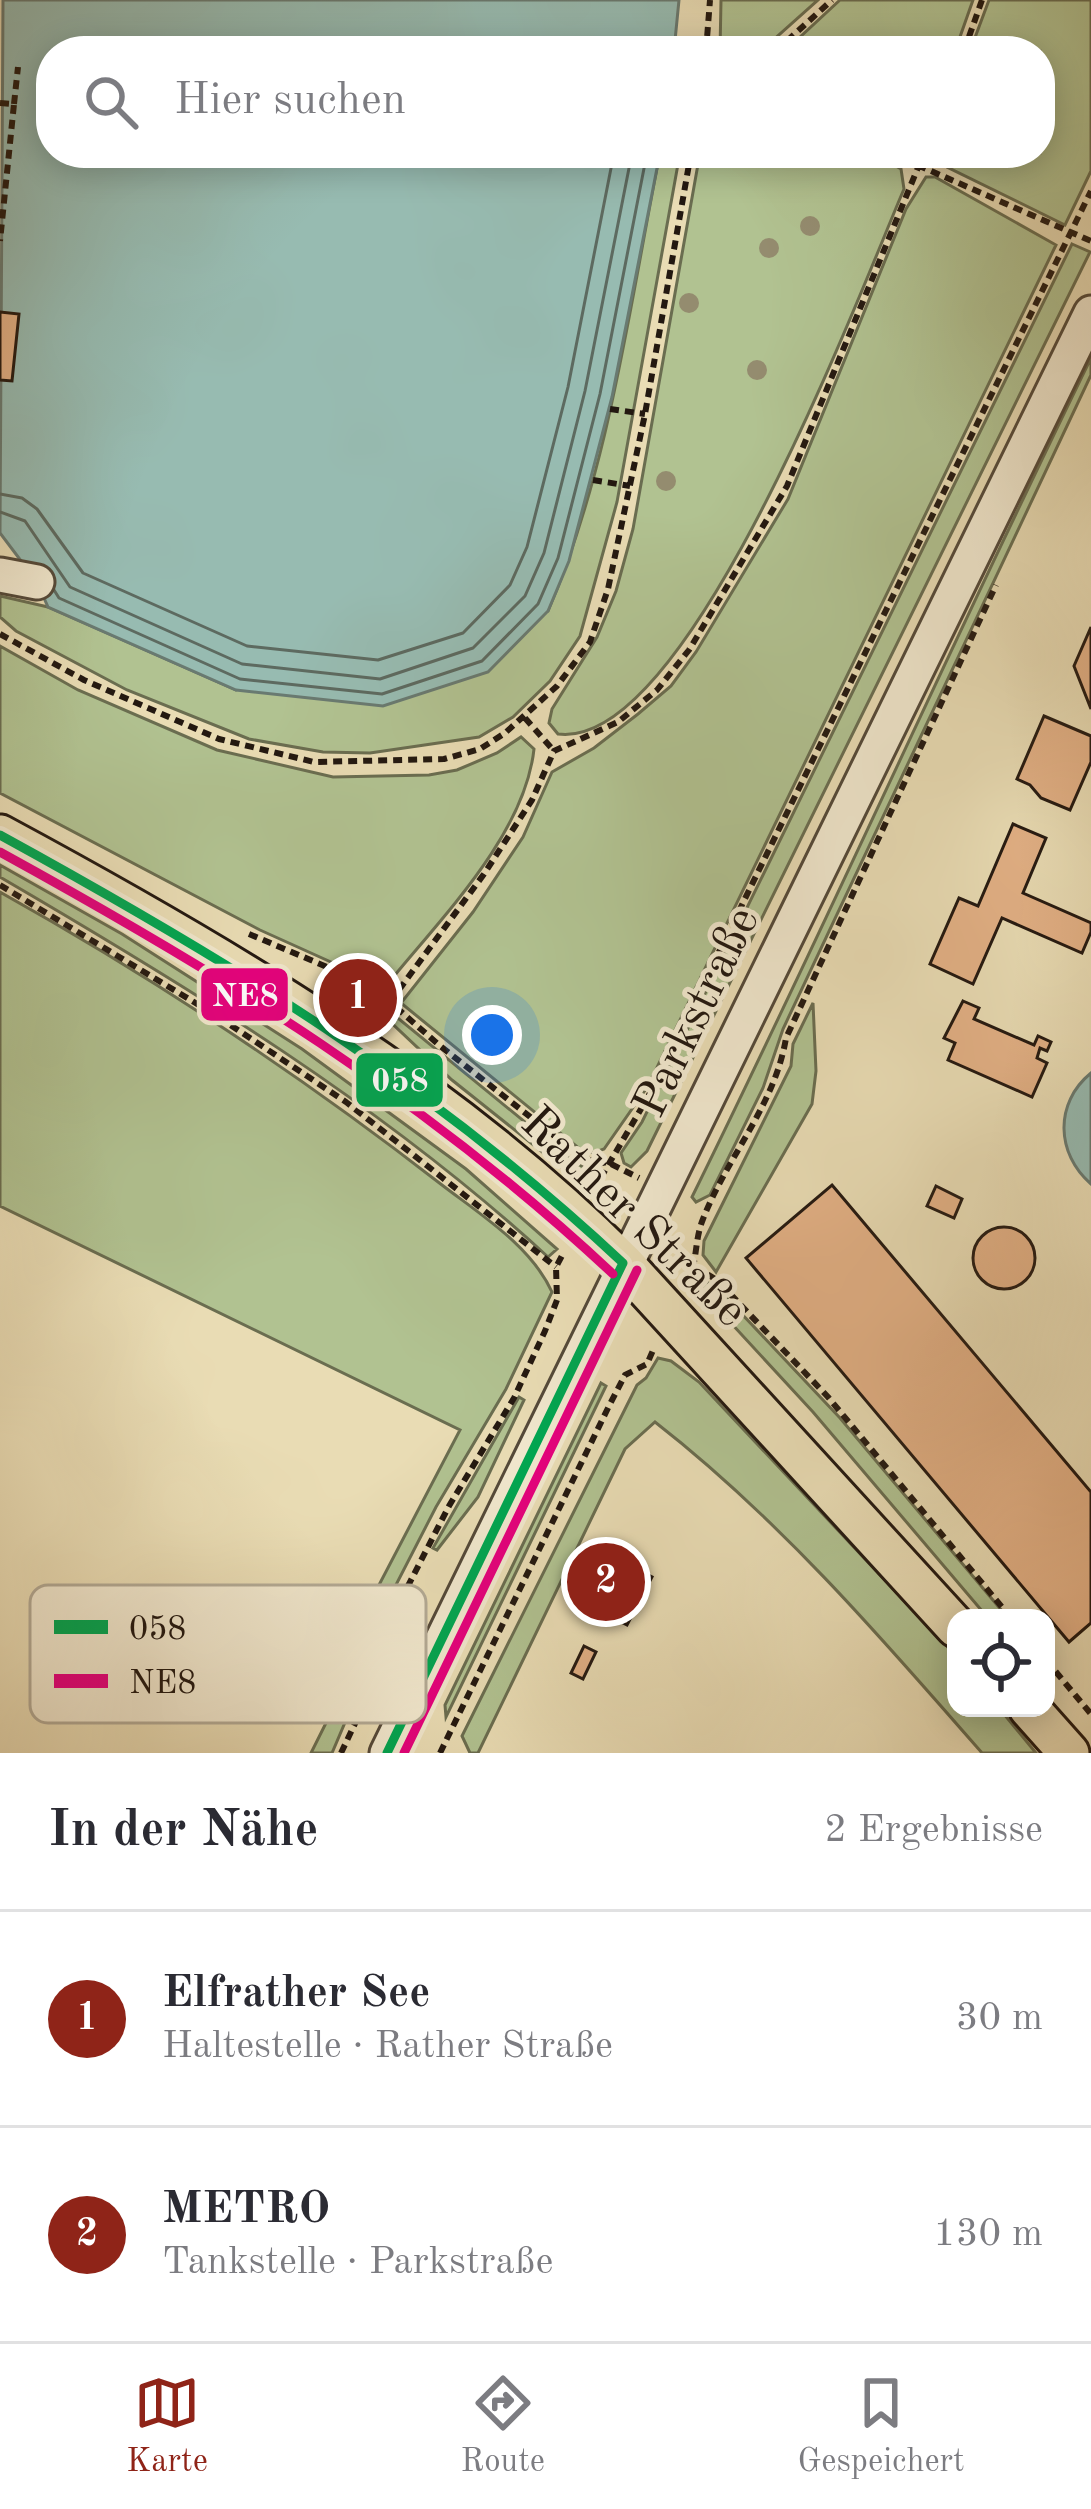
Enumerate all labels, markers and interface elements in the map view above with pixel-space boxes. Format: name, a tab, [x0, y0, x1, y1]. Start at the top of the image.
search box	[36, 36, 1055, 168]
icon: search	[78, 69, 144, 135]
text: Hier suchen	[174, 79, 406, 124]
street label: Parkstraße	[626, 900, 769, 1125]
pin: 1	[319, 953, 397, 1043]
line badge: NE8	[199, 966, 290, 1023]
text: NE8	[211, 981, 279, 1014]
your location	[462, 1005, 522, 1065]
line badge: 058	[354, 1051, 445, 1109]
text: 058	[371, 1066, 429, 1099]
street label: Rather Straße	[511, 1099, 755, 1337]
pin: 2	[567, 1537, 645, 1627]
legend	[30, 1585, 426, 1723]
map controls	[947, 1609, 1055, 1717]
button: locate	[947, 1609, 1055, 1717]
text: 058	[129, 1614, 186, 1647]
text: NE8	[129, 1668, 196, 1701]
text: In der Nähe	[48, 1806, 319, 1857]
text: 2 Ergebnisse	[824, 1811, 1043, 1850]
text: Elfrather See	[162, 1972, 430, 2017]
text: 1	[76, 1999, 98, 2038]
text: 30 m	[956, 1999, 1043, 2038]
text: Haltestelle · Rather Straße	[162, 2027, 613, 2066]
text: METRO	[162, 2188, 330, 2233]
text: 2	[76, 2215, 98, 2254]
text: 130 m	[933, 2215, 1043, 2254]
text: Tankstelle · Parkstraße	[162, 2243, 553, 2282]
tab: Karte	[126, 2370, 208, 2483]
tab: Route	[461, 2370, 545, 2483]
tab: Gespeichert	[798, 2370, 965, 2483]

